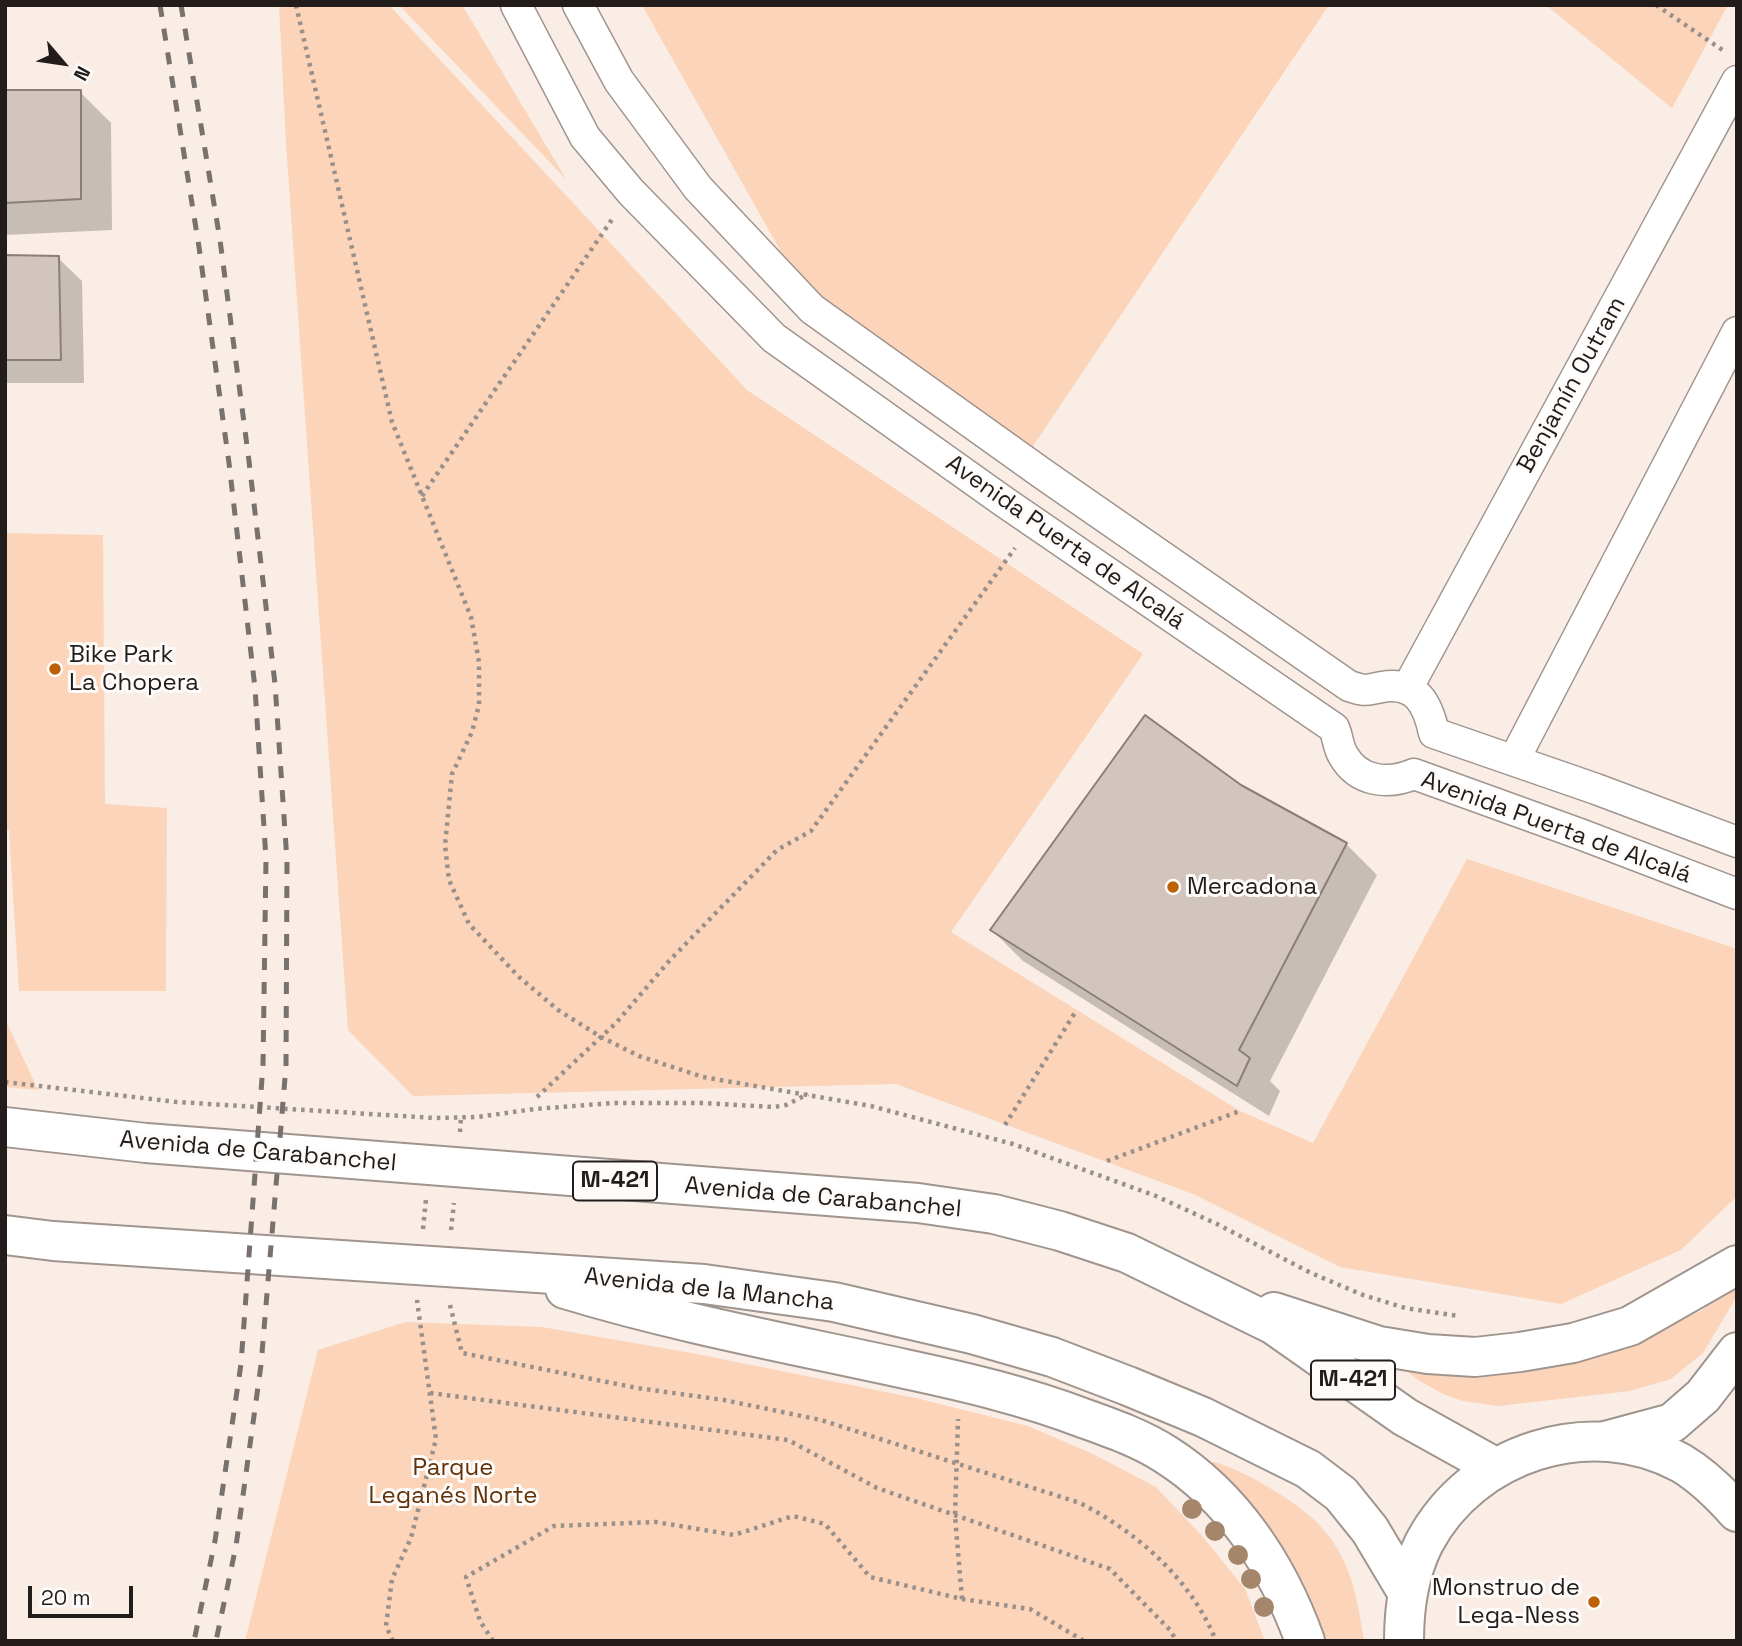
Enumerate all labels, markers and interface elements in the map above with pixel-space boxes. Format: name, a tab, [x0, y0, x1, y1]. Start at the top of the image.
north arrow	[28, 28, 98, 98]
text: N	[68, 62, 96, 85]
street label: Benjamín Outram	[1512, 292, 1632, 478]
street label: Avenida Puerta de Alcalá	[940, 449, 1190, 637]
place label: Bike Park La Chopera	[69, 641, 199, 697]
marker: Bike Park La Chopera	[47, 661, 63, 677]
street label: Avenida Puerta de Alcalá	[1417, 766, 1695, 890]
place label: Mercadona	[1187, 873, 1317, 901]
marker: Mercadona	[1165, 879, 1181, 895]
street label: Avenida de Carabanchel	[118, 1126, 398, 1178]
road number: M-421	[573, 1162, 657, 1200]
street label: Avenida de Carabanchel	[683, 1172, 963, 1224]
street label: Avenida de la Mancha	[583, 1263, 835, 1317]
road number: M-421	[1311, 1360, 1395, 1400]
park label: Parque Leganés Norte	[369, 1454, 537, 1510]
scale bar	[32, 1572, 136, 1616]
place label: Monstruo de Lega-Ness	[1432, 1574, 1580, 1630]
text: 20 m	[41, 1584, 91, 1611]
marker: Monstruo de Lega-Ness	[1586, 1594, 1602, 1610]

